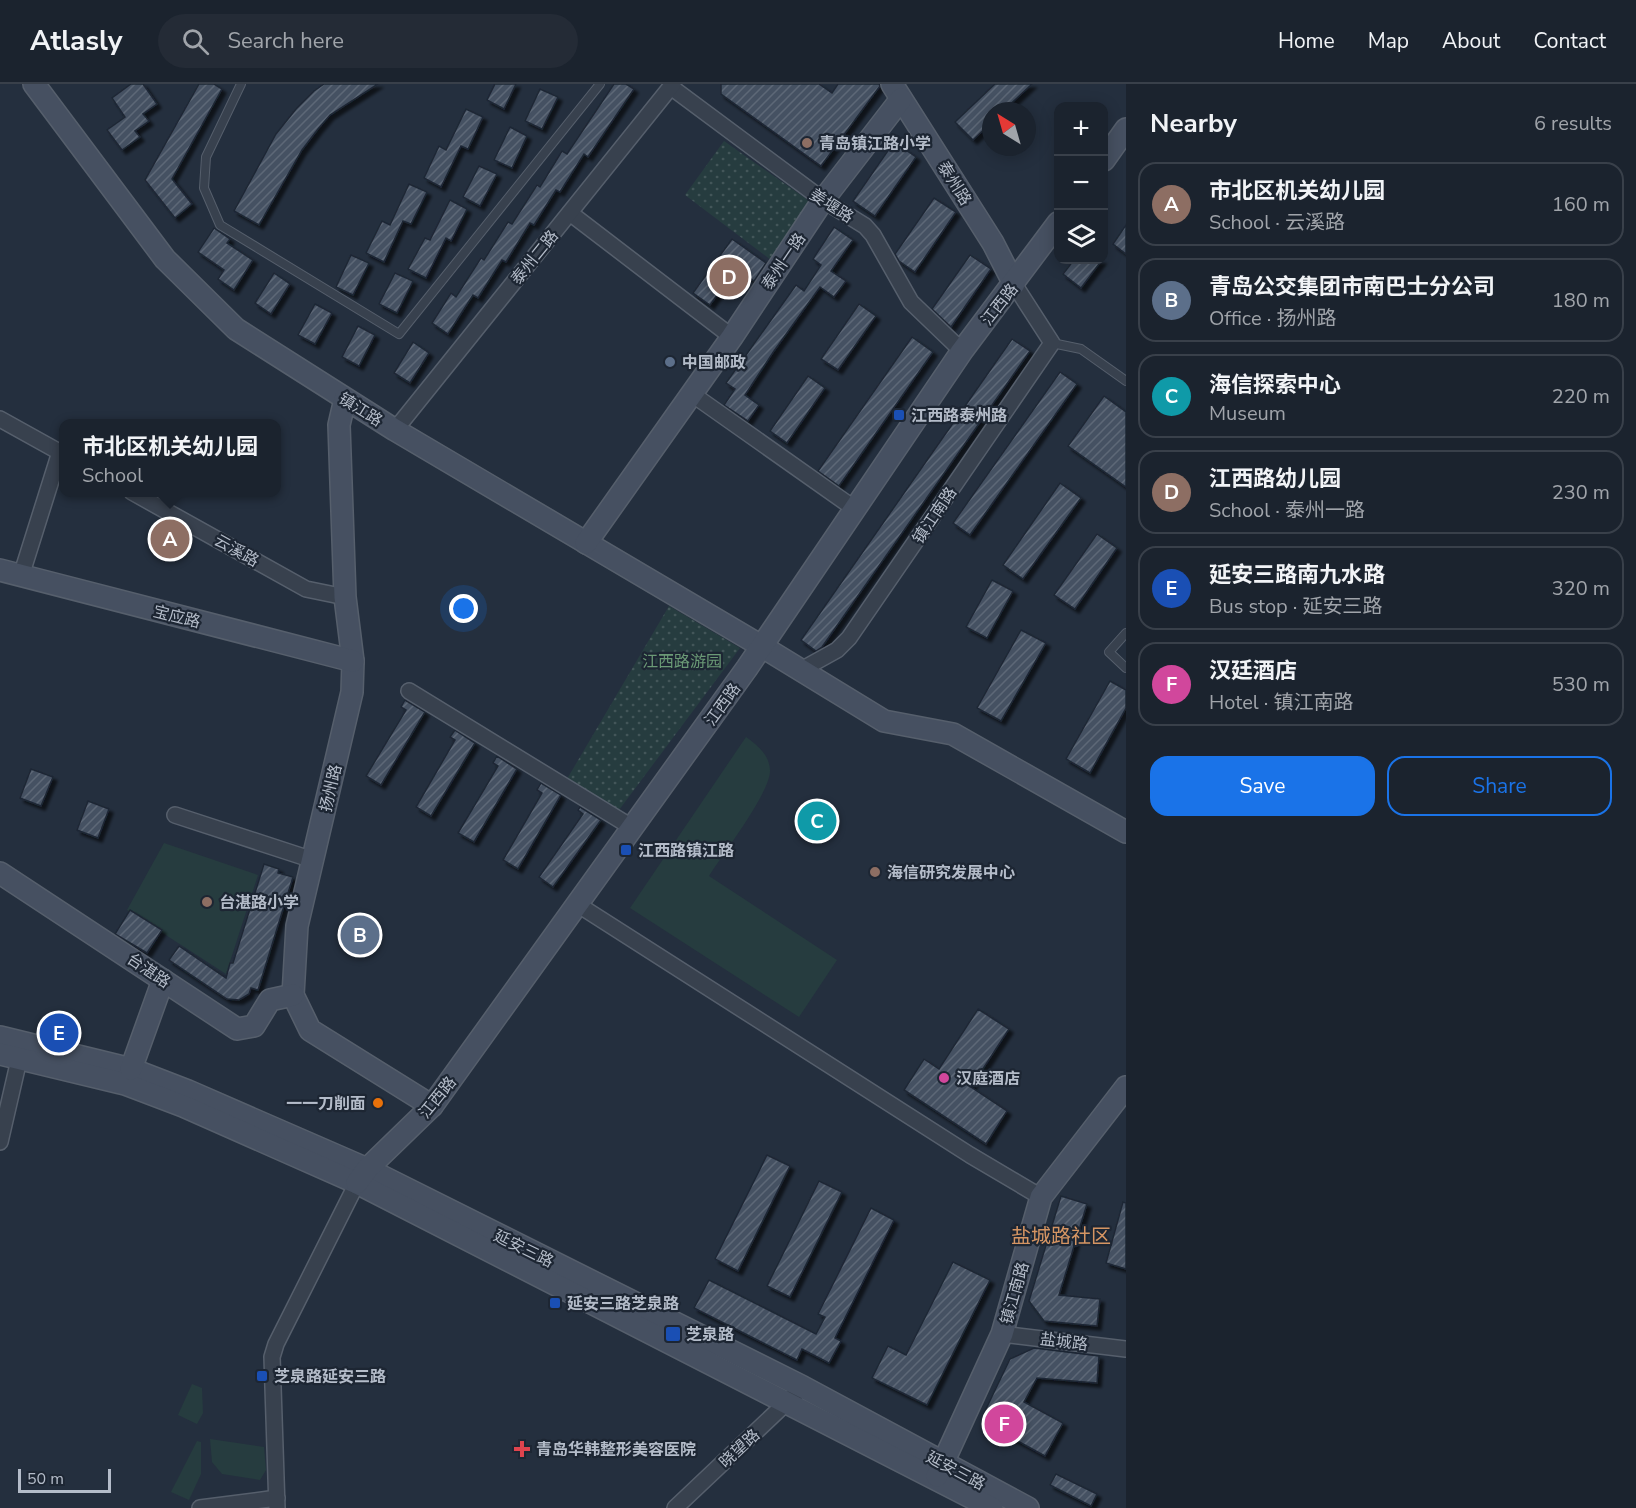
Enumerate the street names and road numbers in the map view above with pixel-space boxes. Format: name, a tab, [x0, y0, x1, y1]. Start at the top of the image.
street label: 泰州路	[932, 157, 976, 210]
street label: 姜堰路	[805, 184, 858, 228]
street label: 泰州二路	[506, 226, 563, 289]
street label: 泰州一路	[757, 229, 811, 294]
street label: 江西路	[976, 279, 1023, 330]
street label: 镇江路	[334, 388, 387, 432]
street label: 镇江南路	[908, 483, 962, 548]
street label: 云溪路	[210, 530, 263, 572]
street label: 宝应路	[151, 600, 203, 633]
street label: 江西路	[700, 679, 746, 730]
street label: 扬州路	[315, 762, 347, 814]
street label: 台湛路	[122, 948, 174, 993]
street label: 江西路	[414, 1072, 461, 1123]
street label: 延安三路	[490, 1225, 557, 1273]
street label: 镇江南路	[996, 1259, 1034, 1327]
street label: 盐城路	[1039, 1328, 1089, 1356]
street label: 晓望路	[715, 1424, 765, 1473]
street label: 延安三路	[922, 1446, 989, 1496]

